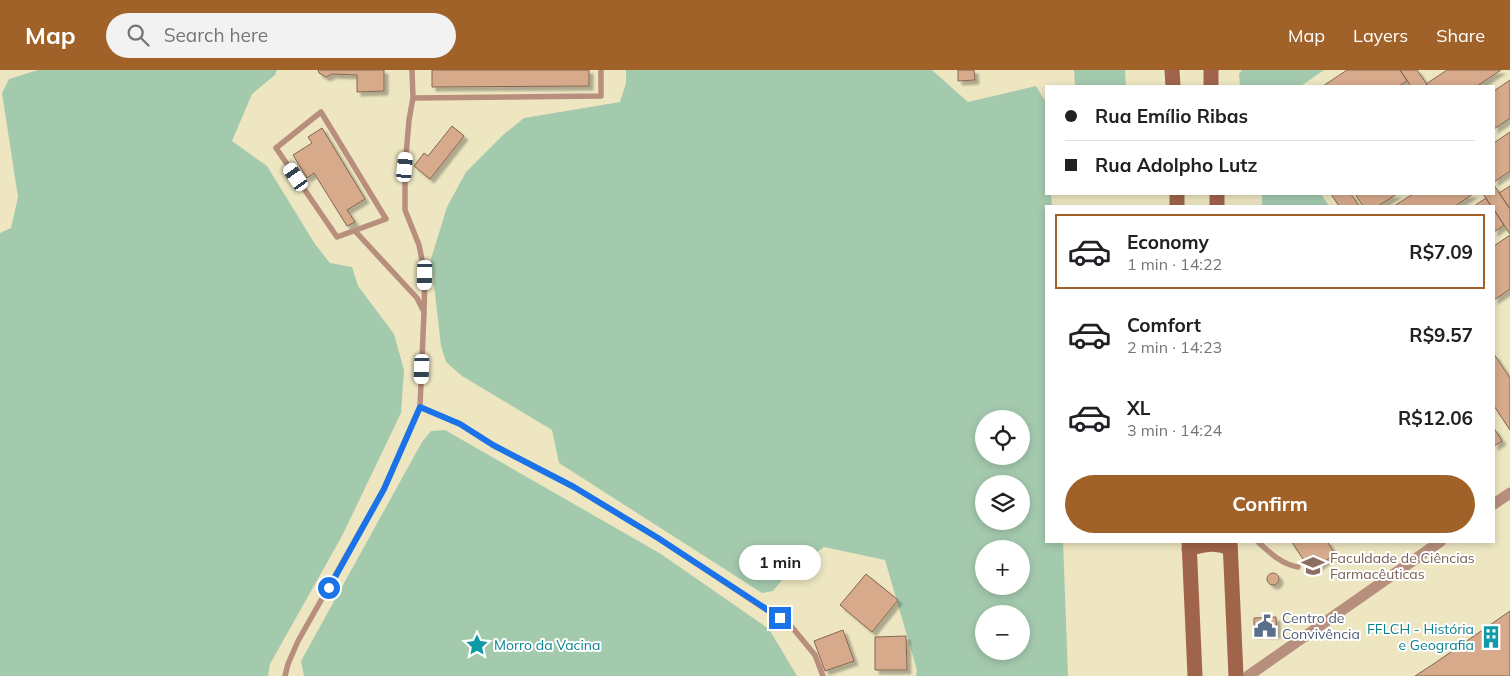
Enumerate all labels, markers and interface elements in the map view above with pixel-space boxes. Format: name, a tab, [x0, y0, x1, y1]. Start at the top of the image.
search box	[106, 13, 456, 58]
text: Map	[25, 20, 76, 50]
icon: search	[124, 21, 152, 49]
text: Search here	[164, 23, 268, 47]
text: Map	[1288, 24, 1325, 47]
text: Layers	[1353, 24, 1408, 47]
text: Share	[1436, 24, 1485, 47]
text: Rua Emílio Ribas	[1095, 104, 1248, 128]
car	[396, 151, 413, 183]
text: Rua Adolpho Lutz	[1095, 153, 1258, 177]
car	[281, 160, 310, 194]
icon: car	[1067, 229, 1112, 274]
text: Economy	[1127, 230, 1209, 254]
text: R$7.09	[1409, 240, 1473, 264]
text: 1 min · 14:22	[1127, 254, 1222, 274]
car	[417, 260, 432, 290]
icon: car	[1067, 312, 1112, 357]
text: Comfort	[1127, 313, 1201, 337]
text: R$9.57	[1409, 323, 1473, 347]
text: 2 min · 14:23	[1127, 337, 1222, 357]
car	[413, 354, 430, 384]
icon: car	[1067, 395, 1112, 440]
text: XL	[1127, 396, 1150, 420]
text: R$12.06	[1398, 406, 1473, 430]
map controls	[975, 410, 1030, 660]
button: locate	[975, 410, 1030, 465]
text: 3 min · 14:24	[1127, 420, 1222, 440]
button: layers	[975, 475, 1030, 530]
button: Confirm	[1065, 475, 1475, 533]
button: +	[975, 540, 1030, 595]
callout: 1 min	[739, 546, 821, 580]
place label: Faculdade de Ciências Farmacêuticas	[1330, 549, 1475, 583]
text: 1 min	[759, 552, 801, 572]
school or university icon: Faculdade de Ciências Farmacêuticas	[1300, 553, 1326, 579]
route start	[318, 577, 340, 599]
button: −	[975, 605, 1030, 660]
route end	[769, 607, 791, 629]
place label: Centro de Convivência	[1282, 609, 1360, 643]
public building icon: Centro de Convivência	[1252, 613, 1278, 639]
place label: FFLCH - História e Geografia	[1367, 620, 1474, 654]
building icon: FFLCH - História e Geografia	[1478, 624, 1504, 650]
place icon: Morro da Vacina	[464, 632, 490, 658]
place label: Morro da Vacina	[494, 636, 600, 654]

